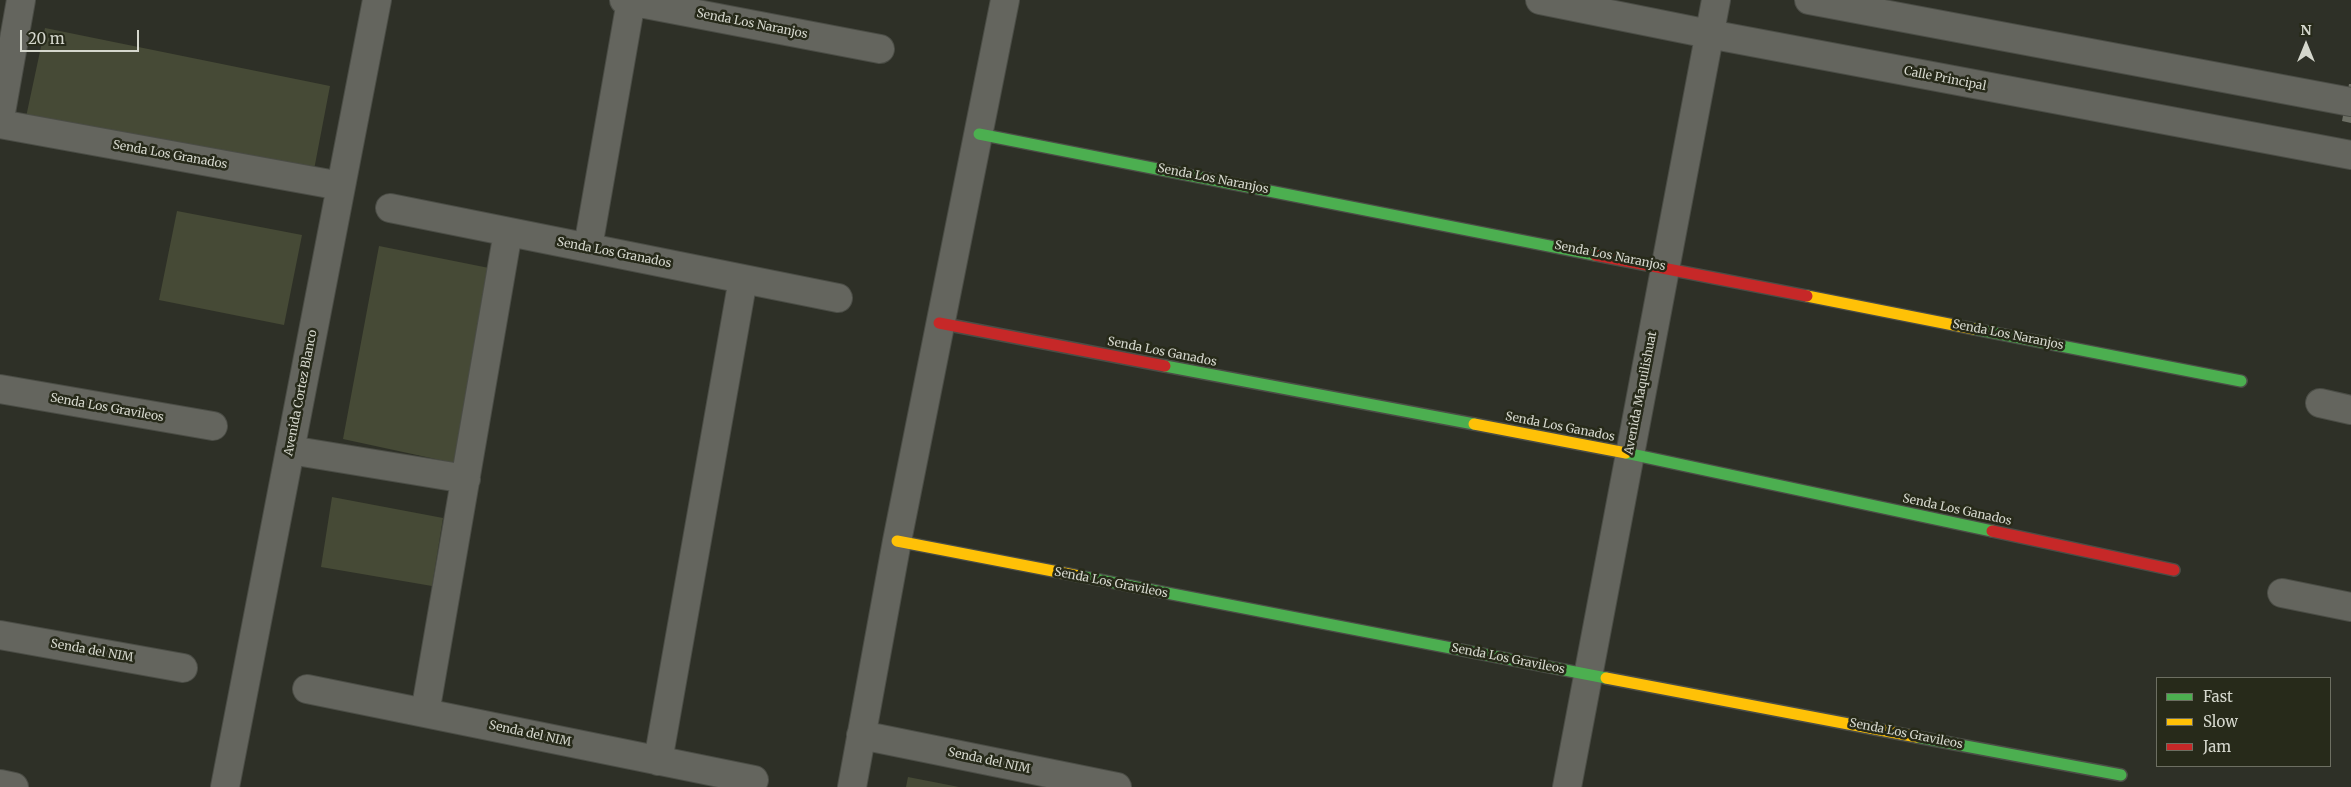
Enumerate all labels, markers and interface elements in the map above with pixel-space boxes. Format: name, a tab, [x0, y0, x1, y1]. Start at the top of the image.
street label: Senda Los Naranjos	[695, 6, 809, 42]
scale bar	[22, 20, 141, 52]
north arrow	[2281, 20, 2331, 70]
text: N	[2300, 21, 2312, 39]
text: 20 m	[28, 29, 65, 48]
street label: Calle Principal	[1903, 64, 1987, 94]
street label: Senda Los Granados	[111, 138, 229, 172]
street label: Senda Los Naranjos	[1156, 161, 1270, 197]
street label: Senda Los Granados	[556, 235, 672, 271]
street label: Senda Los Naranjos	[1553, 238, 1667, 274]
street label: Senda Los Naranjos	[1951, 317, 2065, 353]
street label: Avenida Cortez Blanco	[282, 329, 320, 457]
street label: Avenida Maquilishuat	[1622, 330, 1660, 456]
street label: Senda Los Ganados	[1106, 334, 1218, 370]
street label: Senda Los Gravileos	[49, 391, 165, 425]
street label: Senda Los Ganados	[1504, 409, 1616, 445]
street label: Senda Los Ganados	[1901, 491, 2013, 529]
street label: Senda Los Gravileos	[1053, 565, 1169, 601]
street label: Senda del NIM	[49, 637, 135, 665]
street label: Senda Los Gravileos	[1450, 641, 1566, 677]
legend	[2156, 677, 2331, 767]
text: Fast	[2203, 687, 2233, 706]
text: Slow	[2203, 712, 2238, 731]
street label: Senda Los Gravileos	[1848, 716, 1964, 752]
street label: Senda del NIM	[487, 718, 573, 750]
text: Jam	[2203, 737, 2231, 756]
street label: Senda del NIM	[946, 745, 1032, 777]

